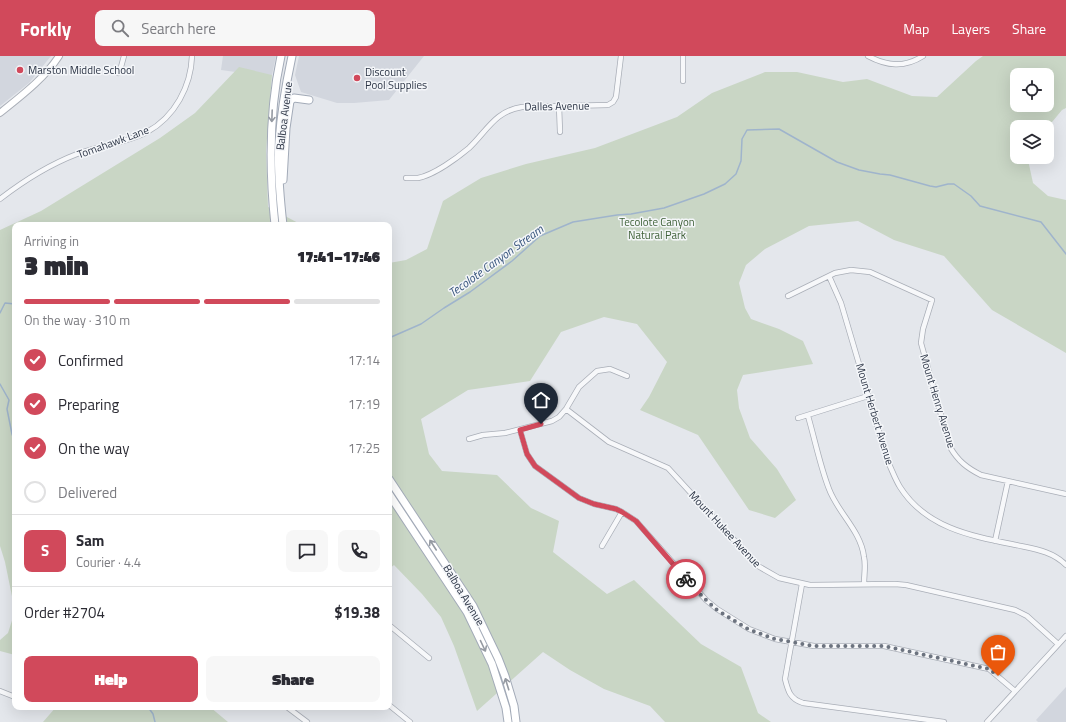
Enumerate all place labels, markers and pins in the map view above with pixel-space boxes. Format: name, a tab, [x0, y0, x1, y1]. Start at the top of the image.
place label: Marston Middle School	[28, 62, 134, 78]
place label: Discount Pool Supplies	[365, 64, 427, 93]
marker: Marston Middle School	[15, 65, 25, 75]
marker: Discount Pool Supplies	[352, 73, 362, 83]
pin	[524, 383, 558, 424]
pin	[981, 635, 1015, 676]

